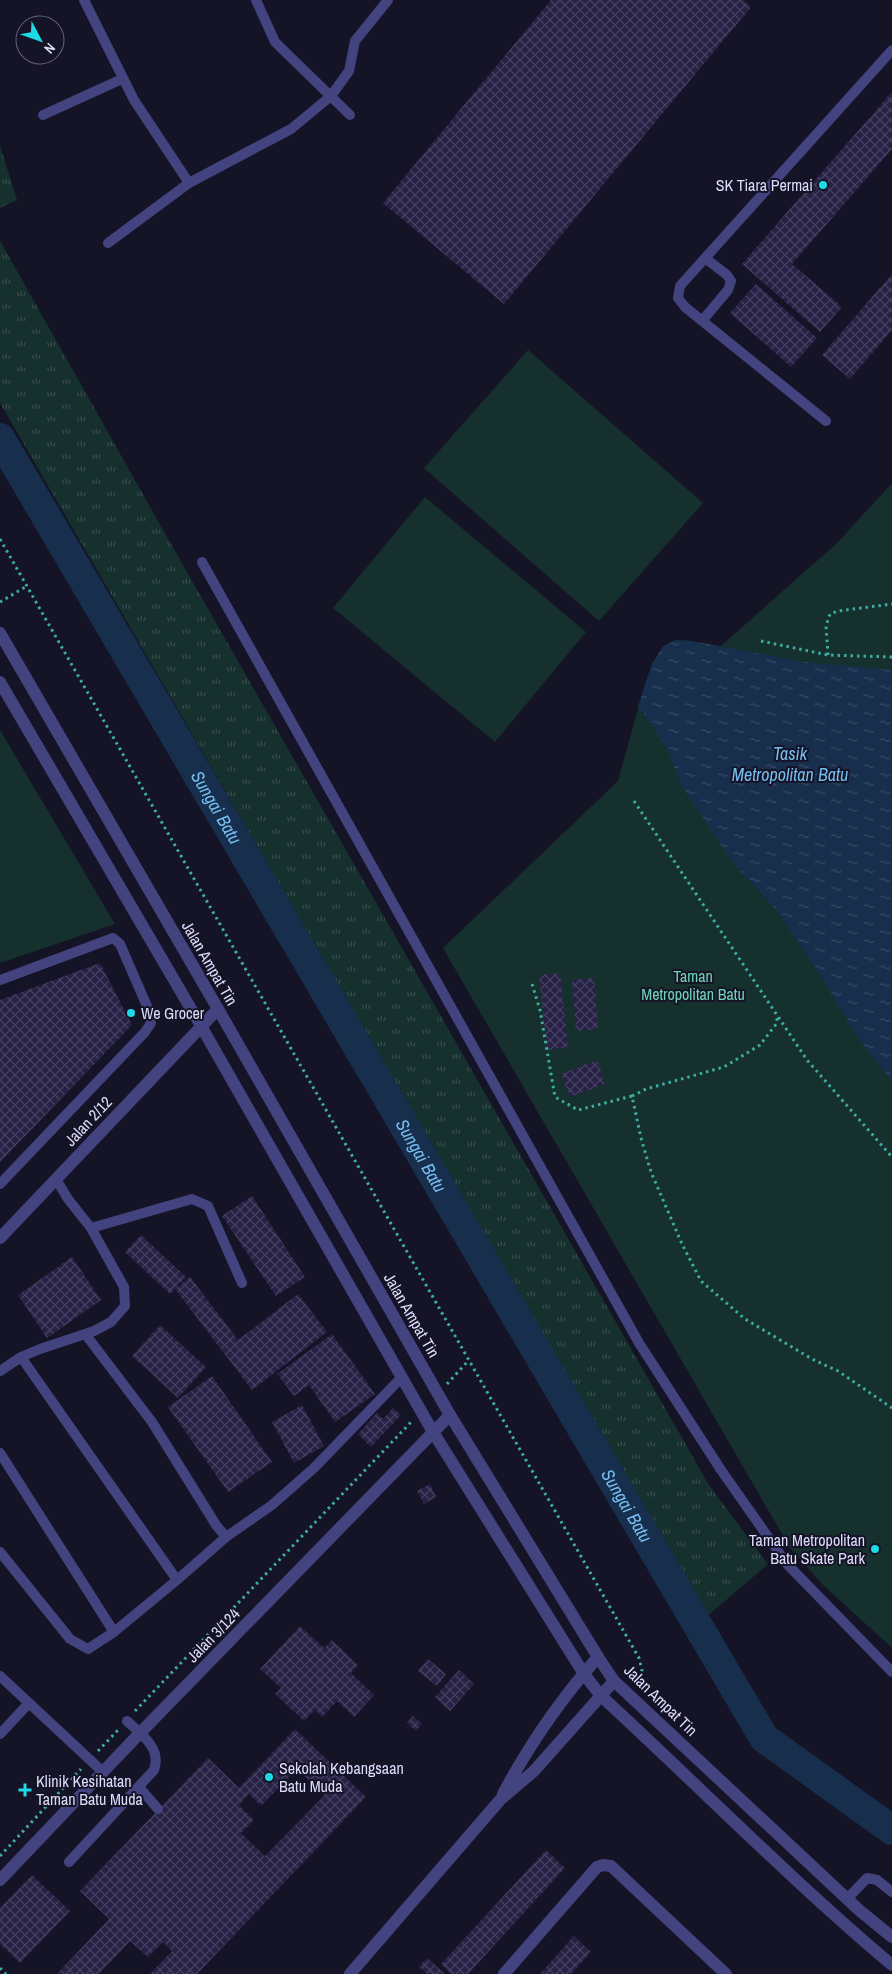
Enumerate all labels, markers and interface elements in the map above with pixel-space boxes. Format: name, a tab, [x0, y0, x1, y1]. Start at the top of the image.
north arrow	[15, 15, 65, 65]
text: N	[40, 39, 59, 58]
place label: SK Tiara Permai	[716, 174, 813, 196]
marker: SK Tiara Permai	[817, 179, 829, 191]
water label: Tasik Metropolitan Batu	[732, 741, 848, 787]
water label: Sungai Batu	[185, 766, 248, 848]
street label: Jalan Ampat Tin	[177, 917, 243, 1009]
park label: Taman Metropolitan Batu	[641, 965, 745, 1005]
place label: We Grocer	[141, 1002, 205, 1024]
marker: We Grocer	[125, 1007, 137, 1019]
street label: Jalan 2/12	[59, 1091, 117, 1151]
water label: Sungai Batu	[390, 1114, 453, 1197]
street label: Jalan Ampat Tin	[379, 1269, 445, 1361]
water label: Sungai Batu	[596, 1464, 659, 1547]
place label: Taman Metropolitan Batu Skate Park	[749, 1529, 865, 1569]
marker: Taman Metropolitan Batu Skate Park	[869, 1543, 881, 1555]
street label: Jalan 3/124	[182, 1603, 244, 1667]
street label: Jalan Ampat Tin	[619, 1659, 703, 1741]
place label: Sekolah Kebangsaan Batu Muda	[279, 1757, 404, 1797]
place label: Klinik Kesihatan Taman Batu Muda	[36, 1770, 143, 1810]
marker: Sekolah Kebangsaan Batu Muda	[263, 1771, 275, 1783]
marker: Klinik Kesihatan Taman Batu Muda	[18, 1783, 32, 1797]

